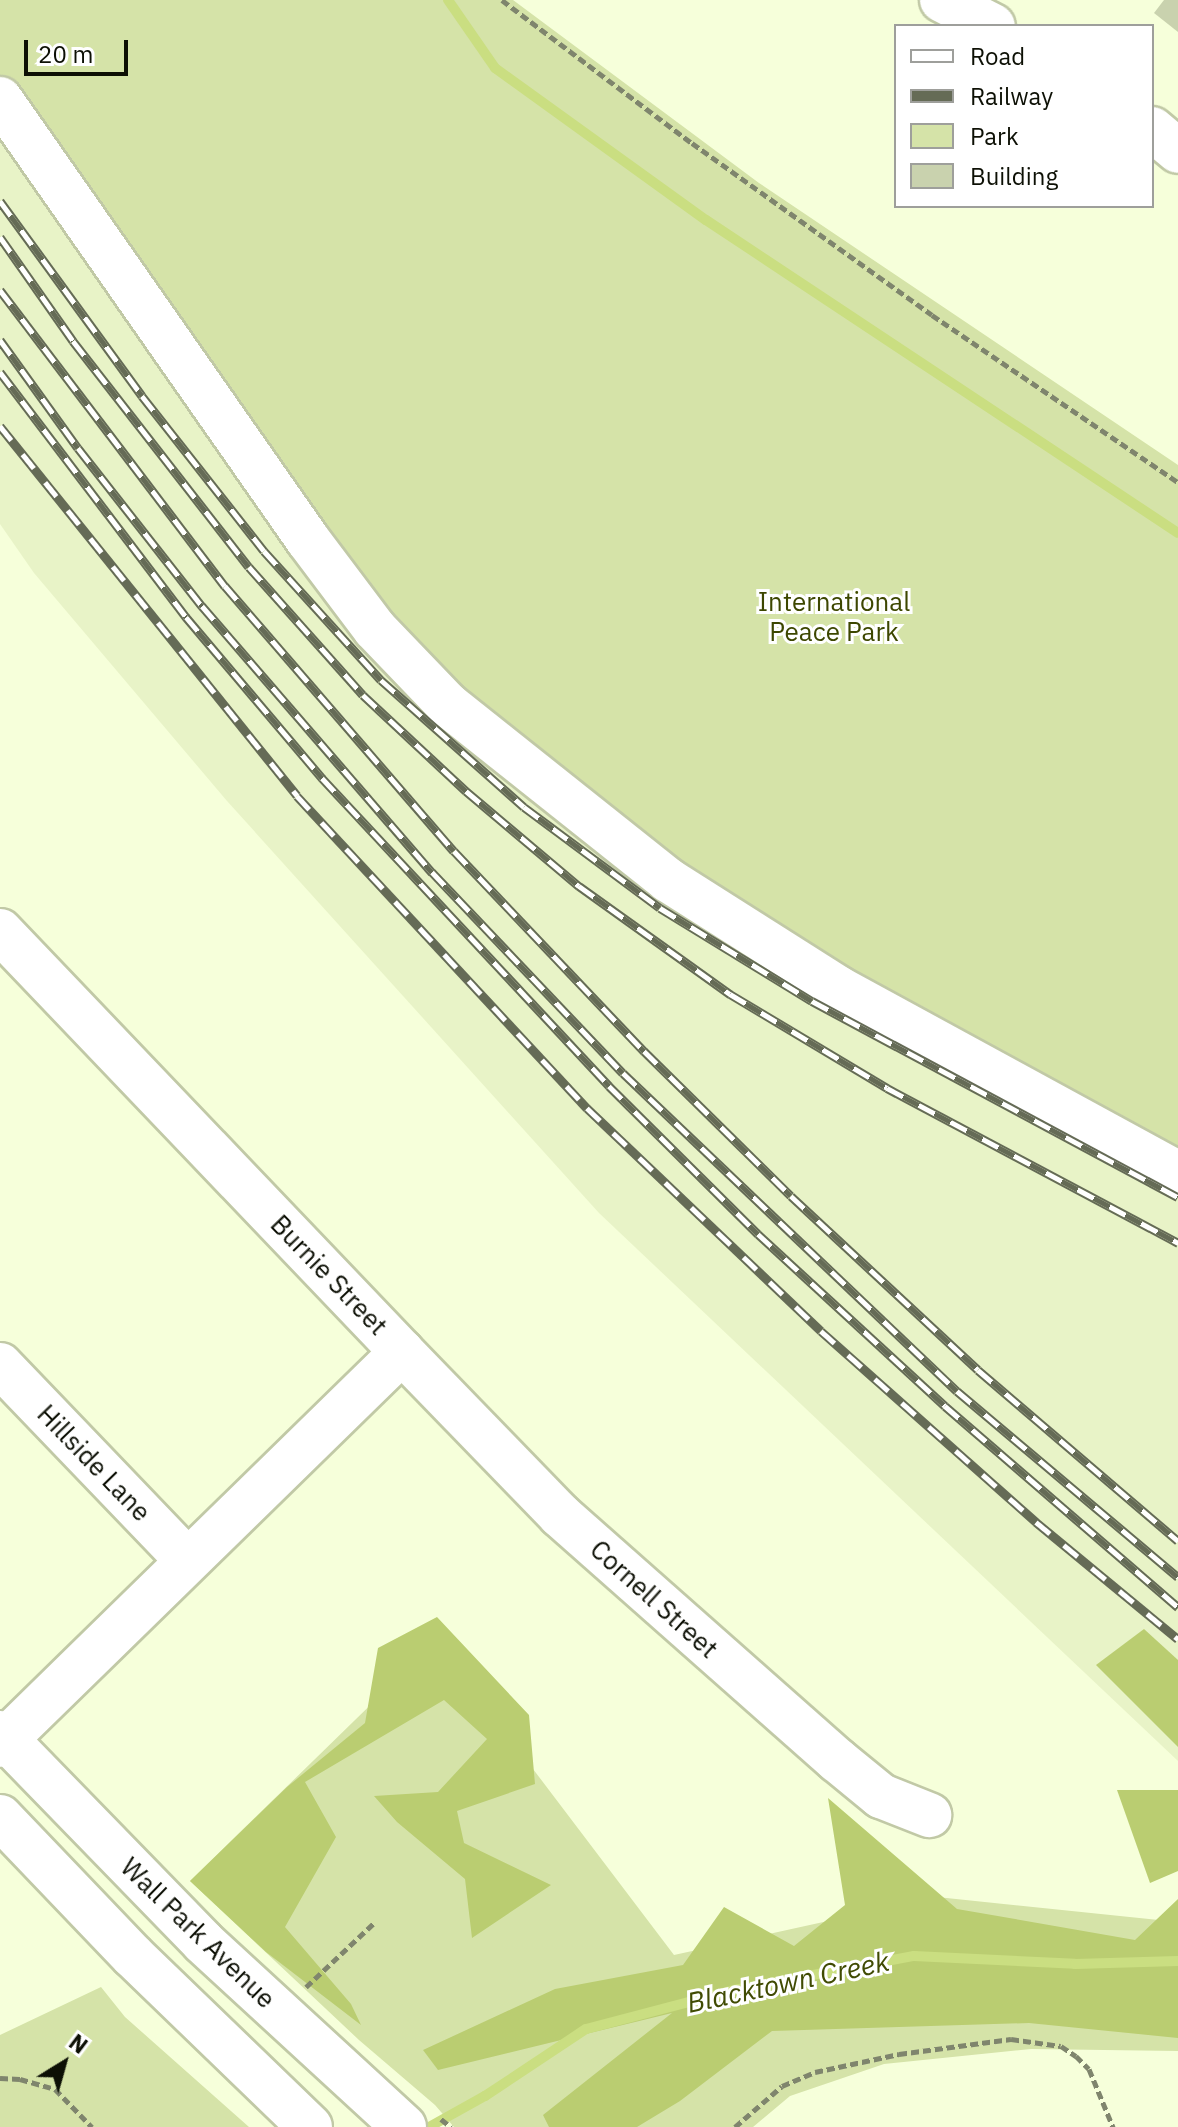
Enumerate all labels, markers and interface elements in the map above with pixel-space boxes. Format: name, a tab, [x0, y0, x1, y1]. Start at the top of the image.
scale bar	[28, 24, 132, 74]
legend	[894, 24, 1154, 208]
text: 20 m	[38, 38, 93, 70]
text: Road	[970, 40, 1025, 72]
text: Railway	[970, 80, 1053, 112]
text: Park	[970, 120, 1019, 152]
text: Building	[970, 160, 1058, 192]
park label: International Peace Park	[758, 586, 910, 648]
street label: Burnie Street	[264, 1209, 394, 1341]
street label: Hillside Lane	[31, 1398, 157, 1528]
street label: Cornell Street	[584, 1534, 724, 1664]
street label: Wall Park Avenue	[114, 1851, 282, 2015]
water label: Blacktown Creek	[684, 1944, 892, 2020]
north arrow	[24, 2023, 104, 2103]
text: N	[64, 2027, 94, 2060]

